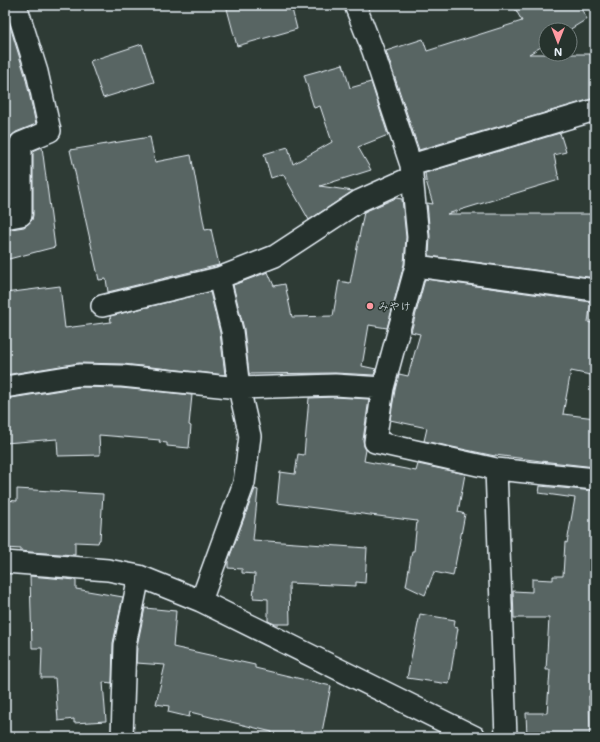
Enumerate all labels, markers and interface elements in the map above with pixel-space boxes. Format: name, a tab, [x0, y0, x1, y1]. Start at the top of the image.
north arrow	[538, 22, 578, 62]
text: N	[554, 45, 562, 60]
place label: みやけ	[378, 298, 411, 313]
marker: みやけ	[365, 301, 375, 311]

